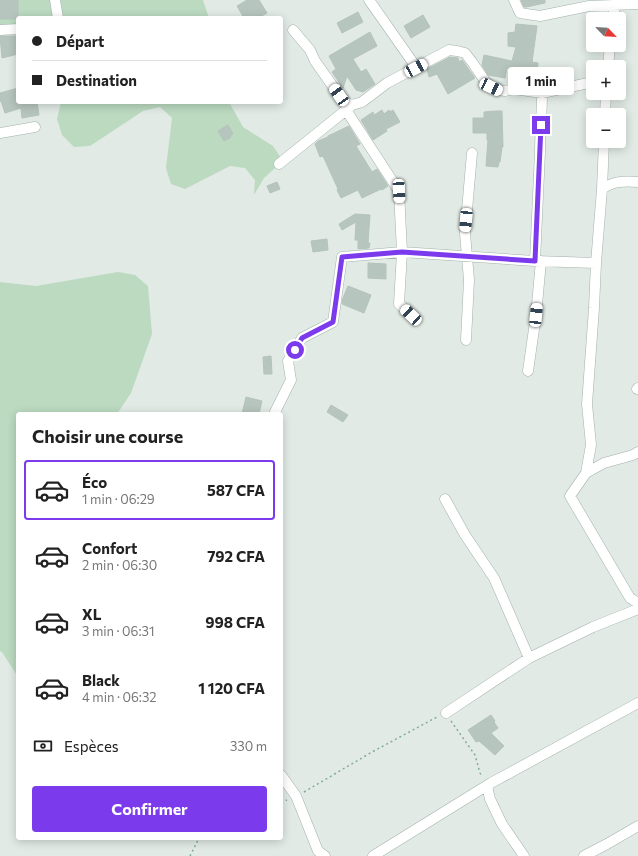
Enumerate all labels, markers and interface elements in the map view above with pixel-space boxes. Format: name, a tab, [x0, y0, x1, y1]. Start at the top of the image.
north arrow	[586, 12, 626, 52]
map controls	[586, 12, 626, 148]
text: Départ	[56, 32, 104, 50]
car	[403, 57, 429, 79]
button: +	[586, 60, 626, 100]
callout: 1 min	[508, 67, 574, 95]
text: Destination	[56, 71, 137, 89]
text: 1 min	[526, 73, 556, 89]
car	[478, 76, 504, 98]
car	[327, 82, 351, 108]
button: −	[586, 108, 626, 148]
route end	[532, 116, 550, 134]
car	[392, 179, 406, 203]
car	[459, 208, 473, 232]
car	[398, 302, 424, 328]
car	[529, 302, 543, 328]
route start	[286, 341, 304, 359]
text: Choisir une course	[32, 425, 183, 447]
icon: car	[34, 472, 70, 508]
text: Éco	[82, 473, 107, 491]
text: 587 CFA	[207, 481, 265, 499]
text: 1 min · 06:29	[82, 491, 155, 507]
icon: car	[34, 538, 70, 574]
text: Confort	[82, 539, 137, 557]
text: 792 CFA	[207, 547, 265, 565]
text: 2 min · 06:30	[82, 557, 157, 573]
icon: car	[34, 604, 70, 640]
text: XL	[82, 605, 101, 623]
text: 998 CFA	[205, 613, 265, 631]
text: 3 min · 06:31	[82, 623, 155, 639]
icon: car	[34, 670, 70, 706]
text: Black	[82, 671, 120, 689]
text: 1 120 CFA	[198, 679, 265, 697]
text: 4 min · 06:32	[82, 689, 157, 705]
icon: cash	[32, 735, 54, 757]
text: Espèces	[64, 737, 119, 755]
text: 330 m	[230, 738, 267, 754]
button: Confirmer	[32, 786, 267, 832]

